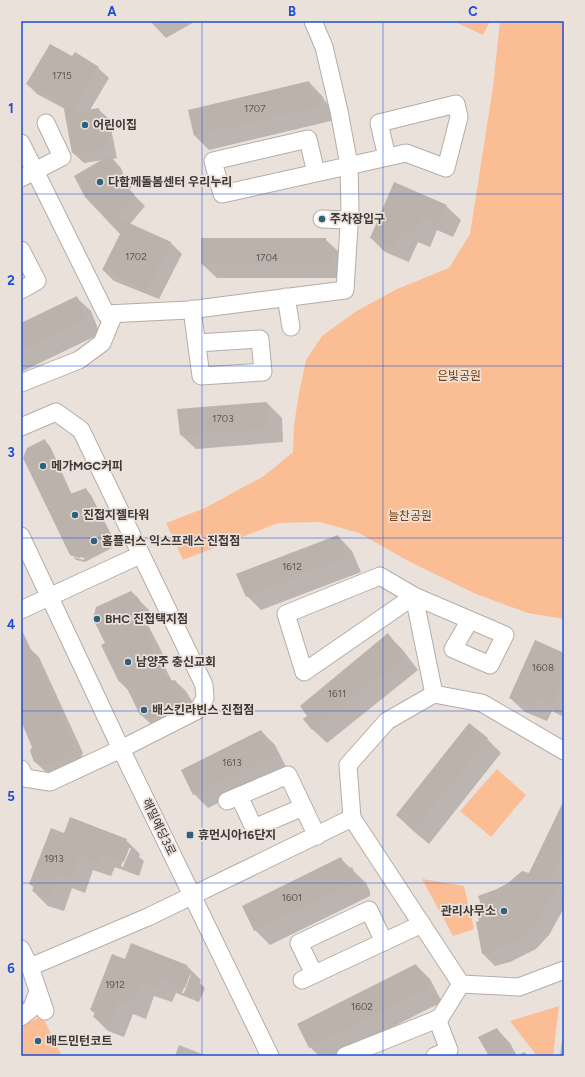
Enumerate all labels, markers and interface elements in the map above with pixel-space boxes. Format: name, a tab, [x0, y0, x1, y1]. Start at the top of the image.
text: A	[107, 4, 117, 19]
text: B	[288, 4, 296, 19]
text: C	[468, 4, 478, 19]
house number: 1715	[52, 69, 72, 82]
text: 1	[8, 101, 14, 116]
house number: 1707	[244, 102, 266, 115]
place label: 어린이집	[93, 118, 137, 132]
marker: 어린이집	[80, 120, 90, 130]
place label: 다함께돌봄센터 우리누리	[108, 175, 232, 189]
marker: 다함께돌봄센터 우리누리	[95, 177, 105, 187]
place label: 주차장입구	[330, 212, 385, 226]
marker: 주차장입구	[317, 214, 327, 224]
house number: 1702	[125, 250, 147, 263]
house number: 1704	[256, 251, 278, 264]
text: 2	[7, 273, 15, 288]
park label: 은빛공원	[437, 369, 481, 383]
house number: 1703	[212, 412, 234, 425]
text: 3	[7, 445, 15, 460]
place label: 메가MGC커피	[51, 459, 123, 473]
marker: 메가MGC커피	[38, 461, 48, 471]
place label: 진접지젤타워	[83, 508, 149, 522]
park label: 늘찬공원	[388, 509, 432, 523]
marker: 진접지젤타워	[70, 510, 80, 520]
place label: 홈플러스 익스프레스 진접점	[102, 534, 240, 548]
marker: 홈플러스 익스프레스 진접점	[89, 536, 99, 546]
house number: 1612	[282, 560, 302, 573]
place label: BHC 진접택지점	[105, 612, 188, 626]
marker: BHC 진접택지점	[92, 614, 102, 624]
text: 4	[7, 617, 15, 632]
place label: 남양주 충신교회	[136, 655, 216, 669]
marker: 남양주 충신교회	[123, 657, 133, 667]
house number: 1608	[532, 661, 554, 674]
house number: 1611	[328, 687, 346, 700]
place label: 배스킨라빈스 진접점	[152, 703, 254, 717]
marker: 배스킨라빈스 진접점	[139, 705, 149, 715]
house number: 1613	[222, 756, 242, 769]
text: 5	[7, 789, 15, 804]
street label: 해밀예당3로	[139, 796, 179, 858]
place label: 휴먼시아16단지	[198, 828, 276, 842]
marker: 휴먼시아16단지	[185, 830, 195, 840]
house number: 1913	[44, 852, 64, 865]
house number: 1601	[282, 891, 302, 904]
place label: 관리사무소	[441, 904, 496, 918]
marker: 관리사무소	[499, 906, 509, 916]
text: 6	[7, 961, 15, 976]
house number: 1912	[105, 978, 125, 991]
house number: 1602	[351, 1000, 373, 1013]
place label: 배드민턴코트	[46, 1034, 112, 1048]
marker: 배드민턴코트	[33, 1036, 43, 1046]

